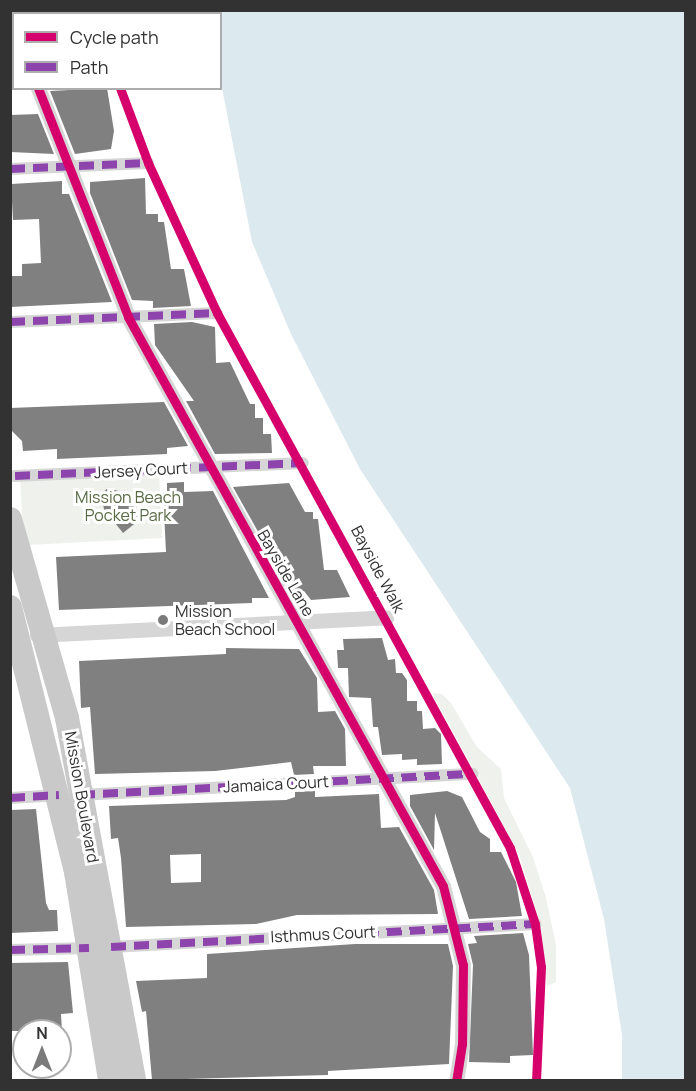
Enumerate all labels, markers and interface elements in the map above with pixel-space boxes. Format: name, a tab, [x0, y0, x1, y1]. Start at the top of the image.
legend	[12, 12, 222, 90]
text: Cycle path	[70, 25, 159, 49]
text: Path	[70, 55, 108, 79]
street label: Jersey Court	[94, 458, 188, 482]
park label: Mission Beach Pocket Park	[75, 487, 181, 525]
street label: Bayside Walk	[347, 522, 409, 616]
street label: Bayside Lane	[254, 526, 318, 620]
place label: Mission Beach School	[175, 601, 275, 639]
marker: Mission Beach School	[156, 613, 170, 627]
street label: Mission Boulevard	[61, 730, 103, 864]
street label: Jamaica Court	[223, 772, 329, 796]
street label: Isthmus Court	[270, 922, 376, 946]
north arrow	[12, 1019, 72, 1079]
text: N	[36, 1022, 48, 1044]

